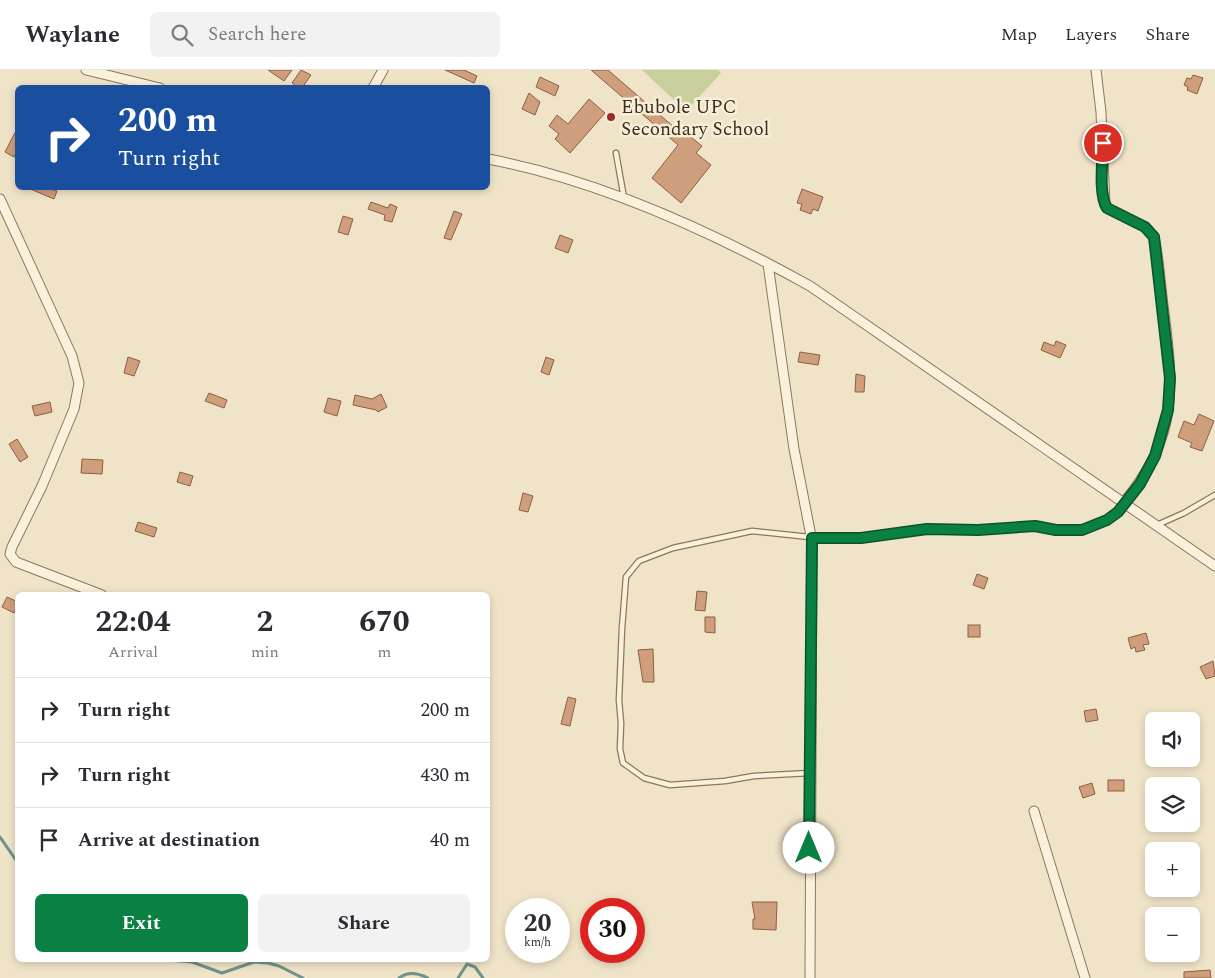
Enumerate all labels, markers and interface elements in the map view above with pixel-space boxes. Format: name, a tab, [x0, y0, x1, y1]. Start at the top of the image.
search box	[150, 12, 500, 57]
text: Waylane	[25, 17, 120, 53]
text: Search here	[208, 20, 306, 49]
icon: search	[168, 21, 196, 49]
text: Map	[1001, 21, 1037, 48]
text: Layers	[1065, 21, 1117, 48]
text: Share	[1145, 21, 1190, 48]
place label: Ebubole UPC Secondary School	[621, 93, 769, 144]
text: 200 m	[118, 94, 217, 147]
icon: right	[35, 105, 100, 170]
marker: Ebubole UPC Secondary School	[605, 111, 617, 123]
pin	[1082, 122, 1124, 164]
icon: arrive	[1089, 129, 1117, 157]
text: Turn right	[118, 142, 220, 175]
text: 22:04	[95, 599, 171, 645]
text: 2	[256, 599, 273, 645]
text: 670	[359, 599, 410, 645]
text: Arrival	[108, 640, 158, 664]
text: min	[251, 640, 279, 664]
text: m	[378, 640, 391, 664]
icon: right	[35, 696, 63, 724]
text: Turn right	[78, 696, 171, 725]
text: 200 m	[420, 696, 470, 725]
map controls	[1145, 712, 1200, 962]
button: sound	[1145, 712, 1200, 767]
icon: right	[35, 761, 63, 789]
text: Turn right	[78, 761, 171, 790]
text: 430 m	[420, 761, 470, 790]
button: layers	[1145, 777, 1200, 832]
position arrow	[782, 821, 834, 873]
icon: arrive	[35, 826, 63, 854]
text: Arrive at destination	[78, 826, 260, 855]
text: 40 m	[430, 826, 470, 855]
button: +	[1145, 842, 1200, 897]
button: Exit	[35, 894, 248, 952]
button: Share	[258, 894, 470, 952]
speed limit sign: 30	[580, 898, 645, 963]
text: 20	[523, 905, 552, 943]
button: −	[1145, 907, 1200, 962]
text: km/h	[524, 933, 551, 952]

